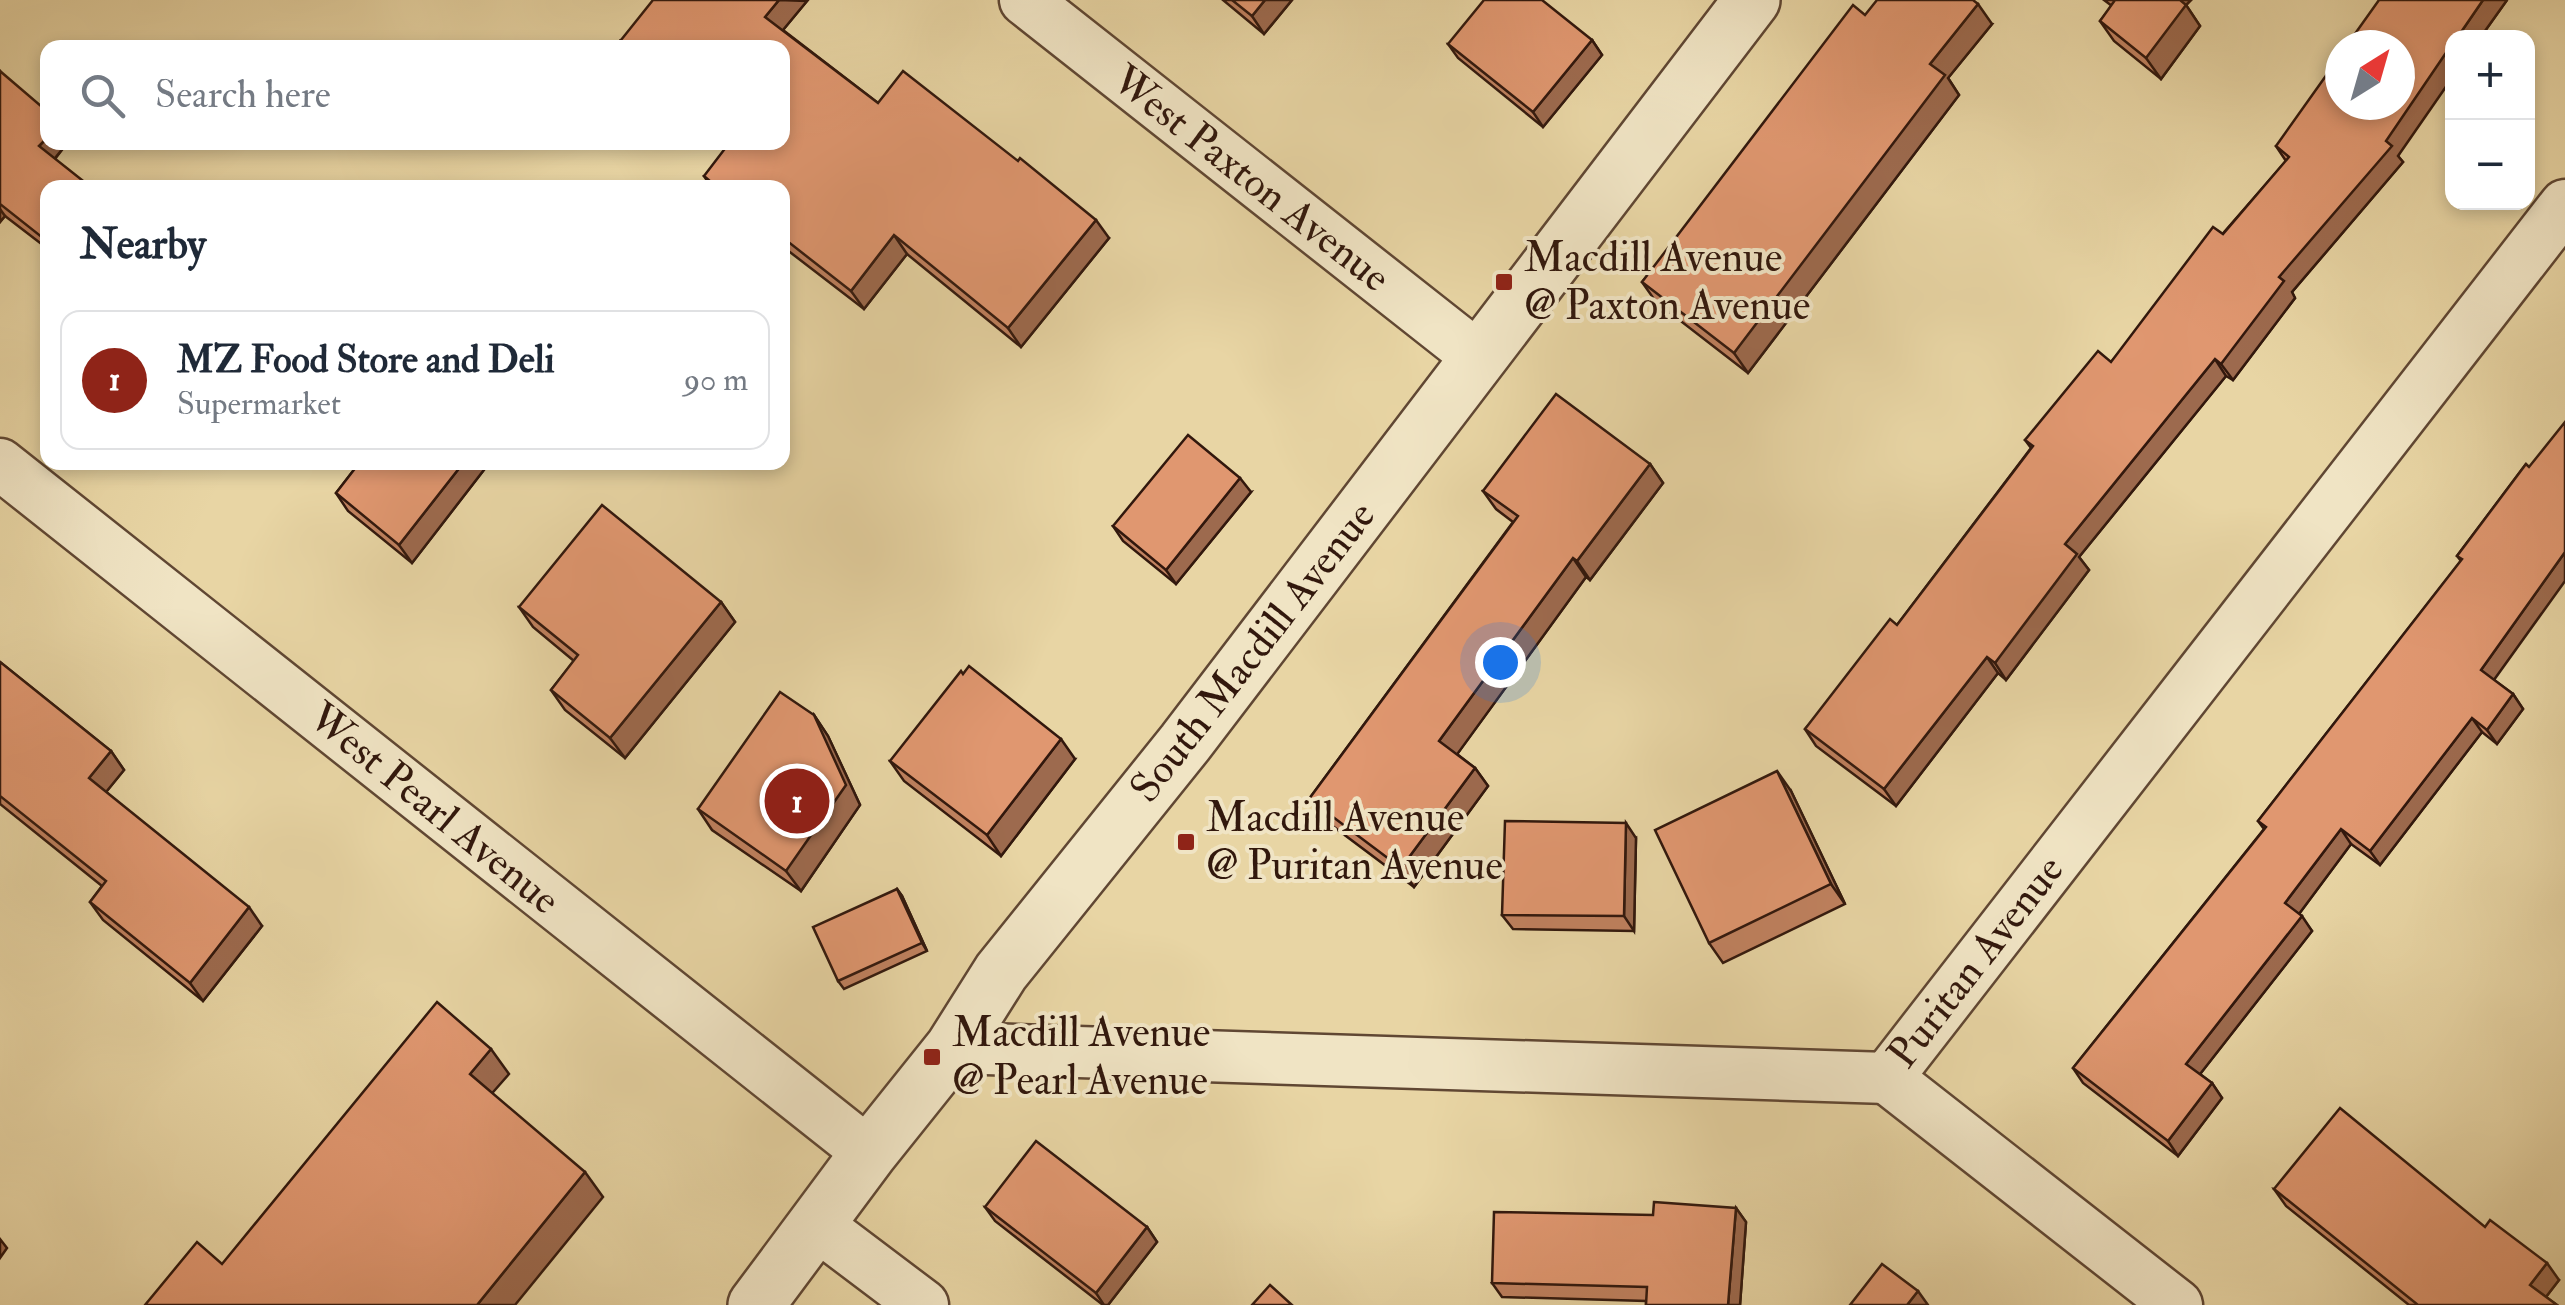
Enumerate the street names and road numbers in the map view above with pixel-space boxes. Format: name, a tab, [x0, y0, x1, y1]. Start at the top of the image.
street label: West Paxton Avenue	[1101, 54, 1400, 304]
street label: South Macdill Avenue	[1119, 491, 1387, 813]
street label: West Pearl Avenue	[297, 691, 570, 926]
street label: Puritan Avenue	[1877, 845, 2075, 1079]

